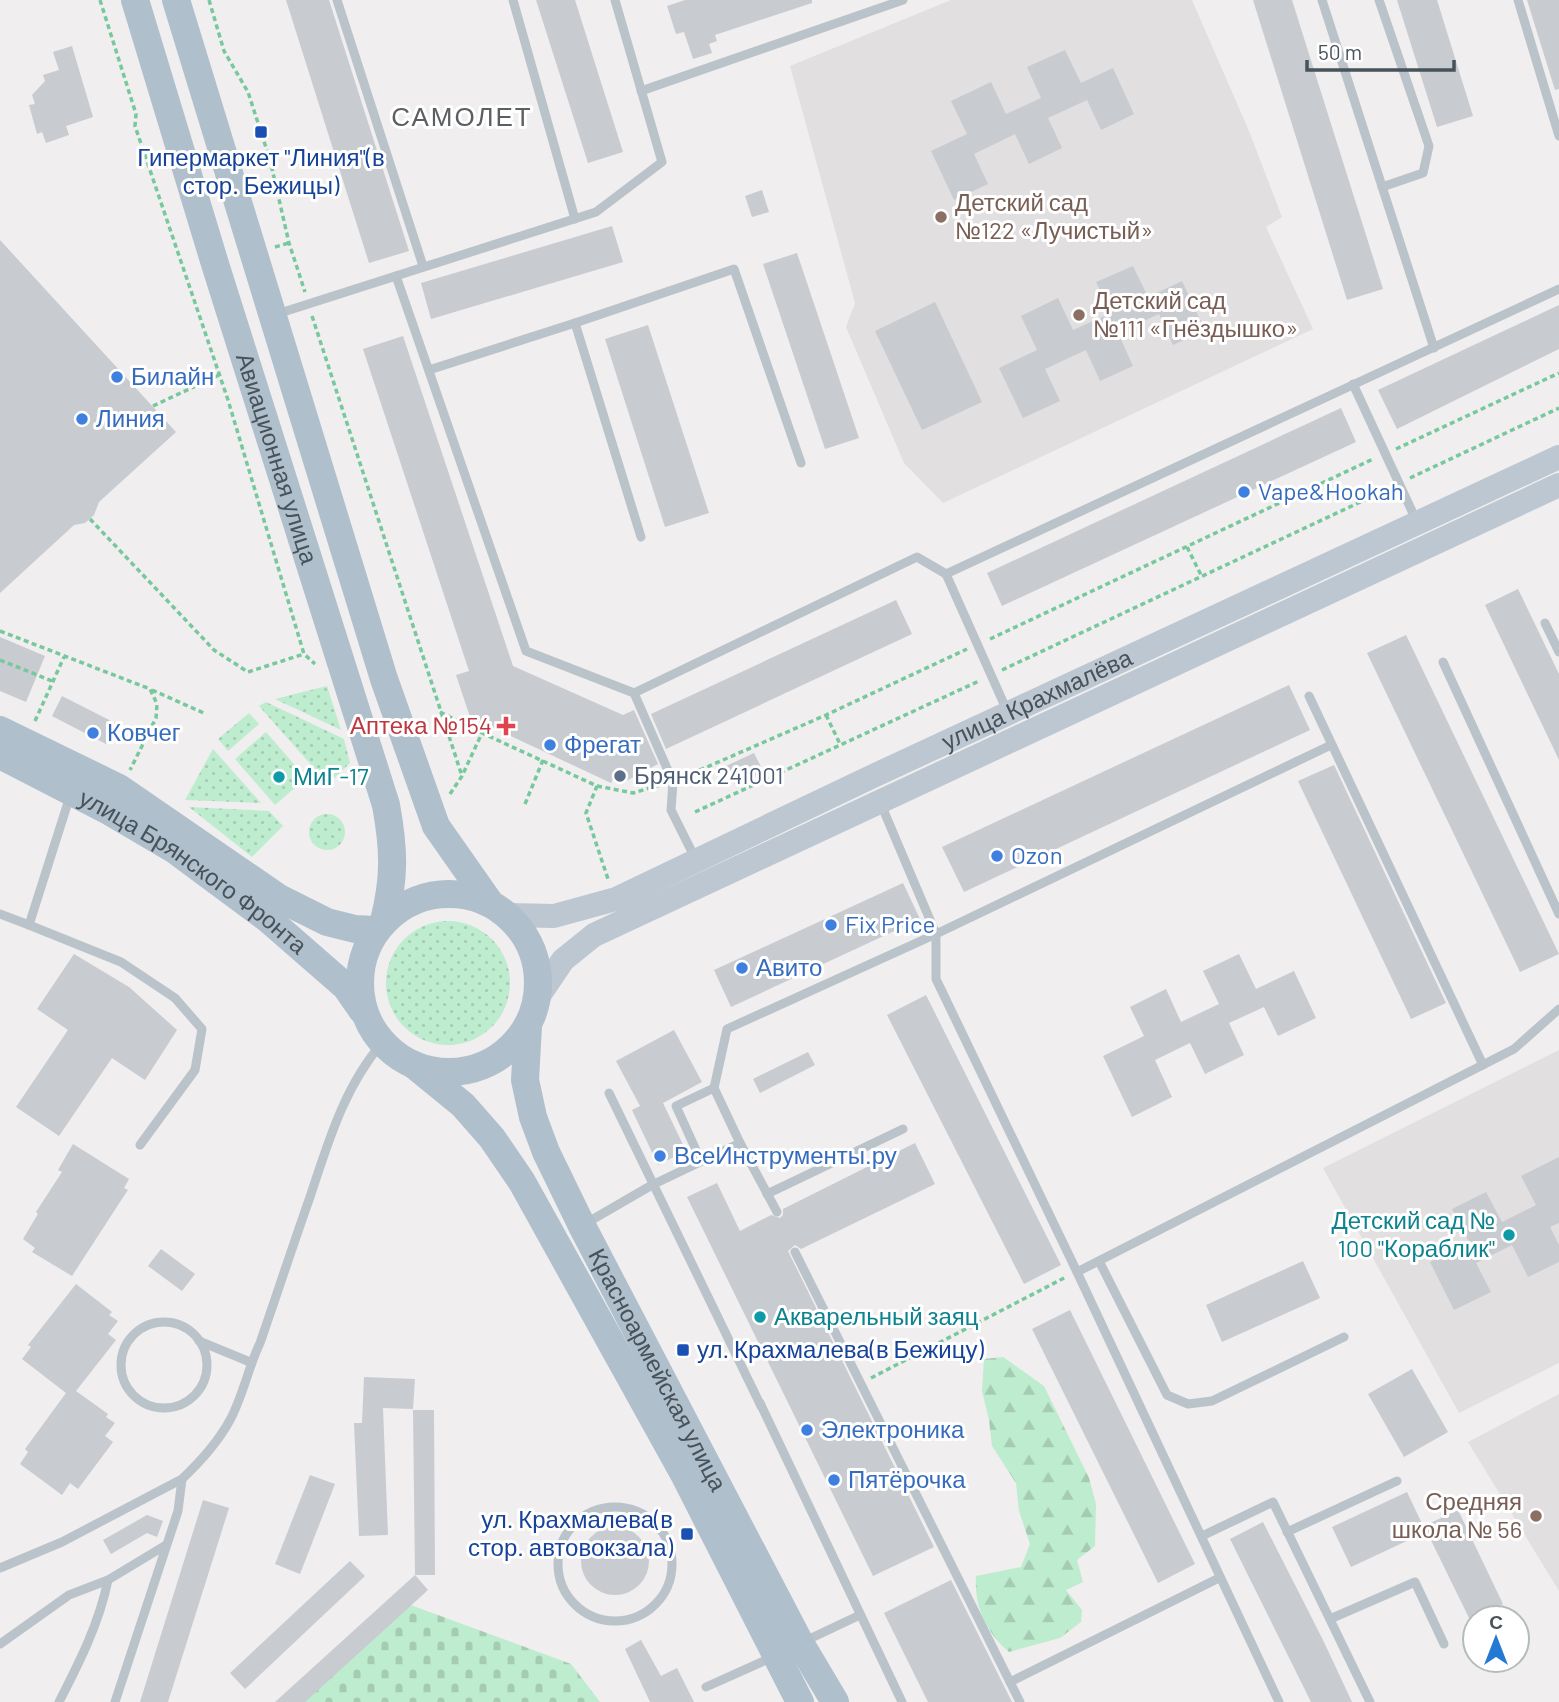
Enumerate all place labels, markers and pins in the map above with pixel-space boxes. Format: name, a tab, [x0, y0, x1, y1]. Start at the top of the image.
marker: Гипермаркет "Линия"(в стор. Бежицы)	[253, 124, 269, 140]
place label: Гипермаркет "Линия"(в стор. Бежицы)	[137, 142, 385, 199]
place label: Детский сад №122 «Лучистый»	[955, 187, 1153, 244]
marker: Детский сад №122 «Лучистый»	[933, 209, 949, 225]
place label: Детский сад №111 «Гнёздышко»	[1093, 285, 1298, 342]
marker: Детский сад №111 «Гнёздышко»	[1071, 307, 1087, 323]
place label: Билайн	[131, 361, 214, 390]
marker: Билайн	[109, 369, 125, 385]
place label: Линия	[96, 403, 165, 432]
marker: Линия	[74, 411, 90, 427]
place label: Vape&Hookah	[1258, 476, 1404, 505]
marker: Vape&Hookah	[1236, 484, 1252, 500]
place label: Аптека №154	[350, 710, 492, 739]
place label: Ковчег	[107, 717, 181, 746]
marker: Аптека №154	[498, 718, 514, 734]
marker: Ковчег	[85, 725, 101, 741]
place label: Фрегат	[564, 729, 641, 758]
marker: Фрегат	[542, 737, 558, 753]
place label: Брянск 241001	[634, 760, 784, 789]
place label: МиГ-17	[293, 761, 369, 790]
marker: Брянск 241001	[612, 768, 628, 784]
marker: МиГ-17	[271, 769, 287, 785]
place label: Ozon	[1011, 840, 1063, 869]
marker: Ozon	[989, 848, 1005, 864]
place label: Fix Price	[845, 909, 935, 938]
marker: Fix Price	[823, 917, 839, 933]
place label: Авито	[756, 952, 822, 981]
marker: Авито	[734, 960, 750, 976]
place label: ВсеИнструменты.ру	[674, 1140, 897, 1169]
marker: ВсеИнструменты.ру	[652, 1148, 668, 1164]
place label: Детский сад № 100 "Кораблик"	[1331, 1205, 1495, 1262]
marker: Детский сад № 100 "Кораблик"	[1501, 1227, 1517, 1243]
place label: Акварельный заяц	[774, 1301, 979, 1330]
marker: Акварельный заяц	[752, 1309, 768, 1325]
place label: ул. Крахмалева(в Бежицу)	[697, 1334, 985, 1363]
marker: ул. Крахмалева(в Бежицу)	[675, 1342, 691, 1358]
place label: Электроника	[821, 1414, 965, 1443]
marker: Электроника	[799, 1422, 815, 1438]
place label: Пятёрочка	[848, 1464, 966, 1493]
marker: Пятёрочка	[826, 1472, 842, 1488]
place label: Средняя школа № 56	[1392, 1486, 1522, 1543]
place label: ул. Крахмалева(в стор. автовокзала)	[468, 1504, 674, 1561]
marker: Средняя школа № 56	[1528, 1508, 1544, 1524]
marker: ул. Крахмалева(в стор. автовокзала)	[679, 1526, 695, 1542]

